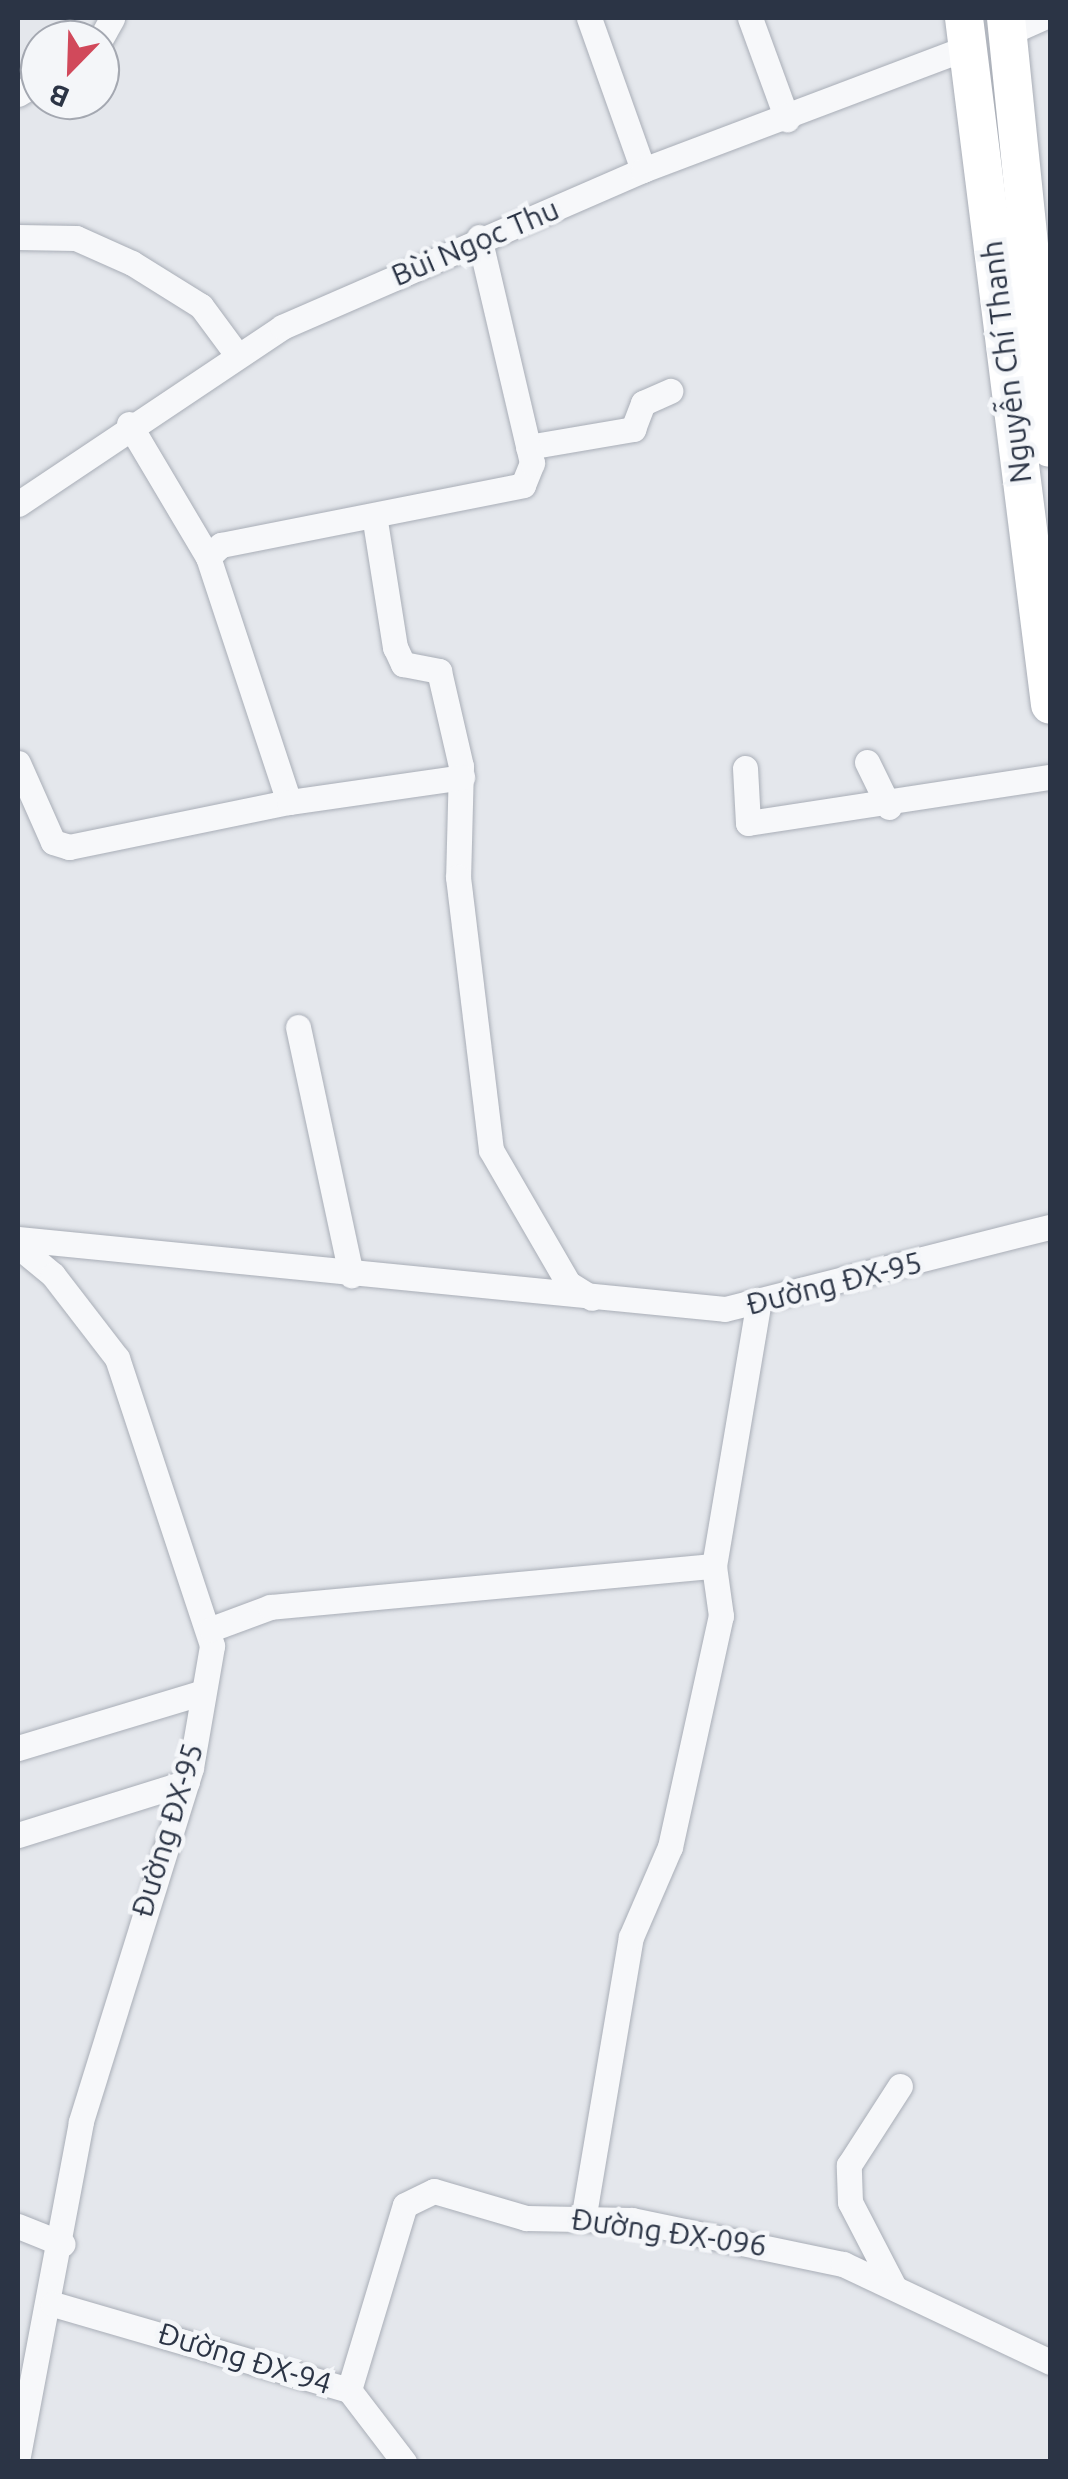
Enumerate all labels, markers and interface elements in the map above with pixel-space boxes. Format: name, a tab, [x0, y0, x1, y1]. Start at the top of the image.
north arrow	[20, 20, 120, 120]
text: B	[44, 78, 73, 114]
street label: Bùi Ngọc Thu	[386, 191, 564, 293]
street label: Nguyễn Chí Thanh	[973, 239, 1039, 485]
street label: Đường ĐX-95	[742, 1244, 926, 1322]
street label: Đường ĐX-95	[124, 1739, 210, 1921]
street label: Đường ĐX-096	[569, 2200, 769, 2264]
street label: Đường ĐX-94	[154, 2315, 336, 2401]

